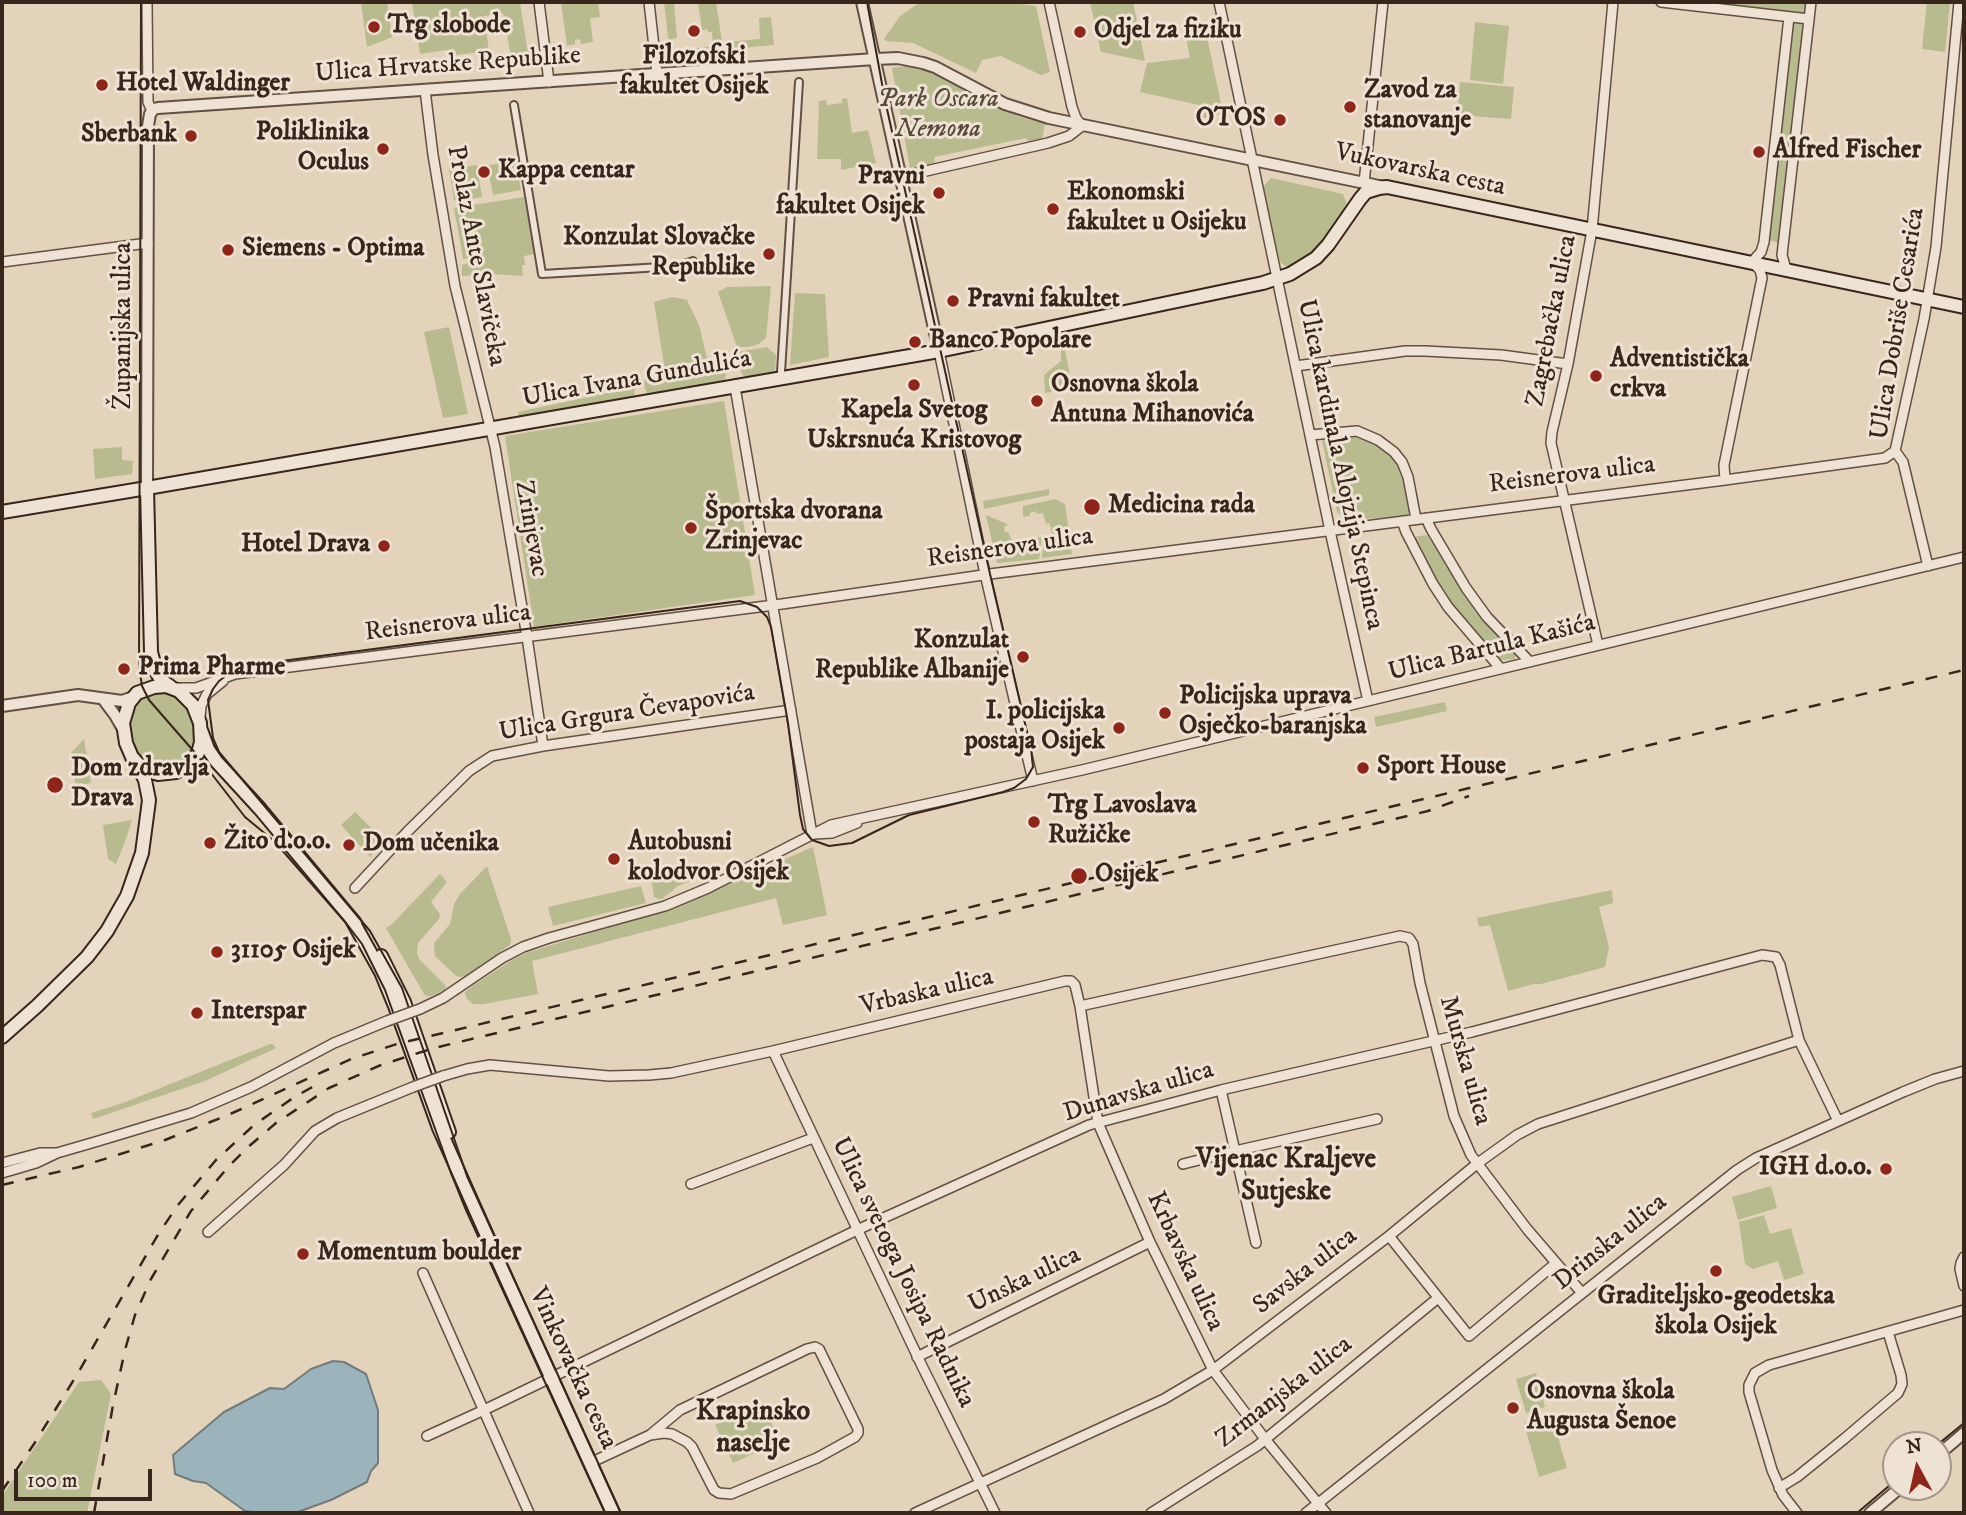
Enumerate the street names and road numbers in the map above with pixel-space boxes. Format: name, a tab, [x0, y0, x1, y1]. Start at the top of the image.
street label: Ulica Hrvatske Republike	[314, 41, 582, 91]
street label: Vukovarska cesta	[1332, 138, 1508, 204]
street label: Prolaz Ante Slavičeka	[438, 143, 512, 369]
street label: Ulica Dobriše Cesarića	[1865, 206, 1933, 442]
street label: Zagrebačka ulica	[1521, 233, 1585, 409]
street label: Županijska ulica	[109, 242, 141, 410]
street label: Ulica kardinala Alojzija Stepinca	[1289, 297, 1389, 633]
street label: Ulica Ivana Gundulića	[520, 345, 754, 415]
street label: Reisnerova ulica	[1487, 450, 1657, 502]
street label: Zrinjevac	[506, 478, 554, 580]
street label: Reisnerova ulica	[925, 522, 1095, 576]
street label: Reisnerova ulica	[363, 598, 533, 650]
street label: Ulica Bartula Kašića	[1385, 608, 1599, 690]
street label: Ulica Grgura Čevapovića	[497, 678, 757, 750]
street label: Vrbaska ulica	[858, 963, 996, 1023]
street label: Murska ulica	[1431, 993, 1497, 1129]
street label: Dunavska ulica	[1060, 1055, 1218, 1131]
street label: Ulica svetoga Josipa Radnika	[823, 1133, 981, 1413]
street label: Krbavska ulica	[1138, 1187, 1230, 1337]
street label: Drinska ulica	[1548, 1188, 1674, 1298]
street label: Savska ulica	[1248, 1222, 1364, 1322]
street label: Unska ulica	[964, 1241, 1086, 1321]
street label: Vinkovačka cesta	[521, 1283, 623, 1455]
street label: Zrmanjska ulica	[1211, 1330, 1359, 1456]

